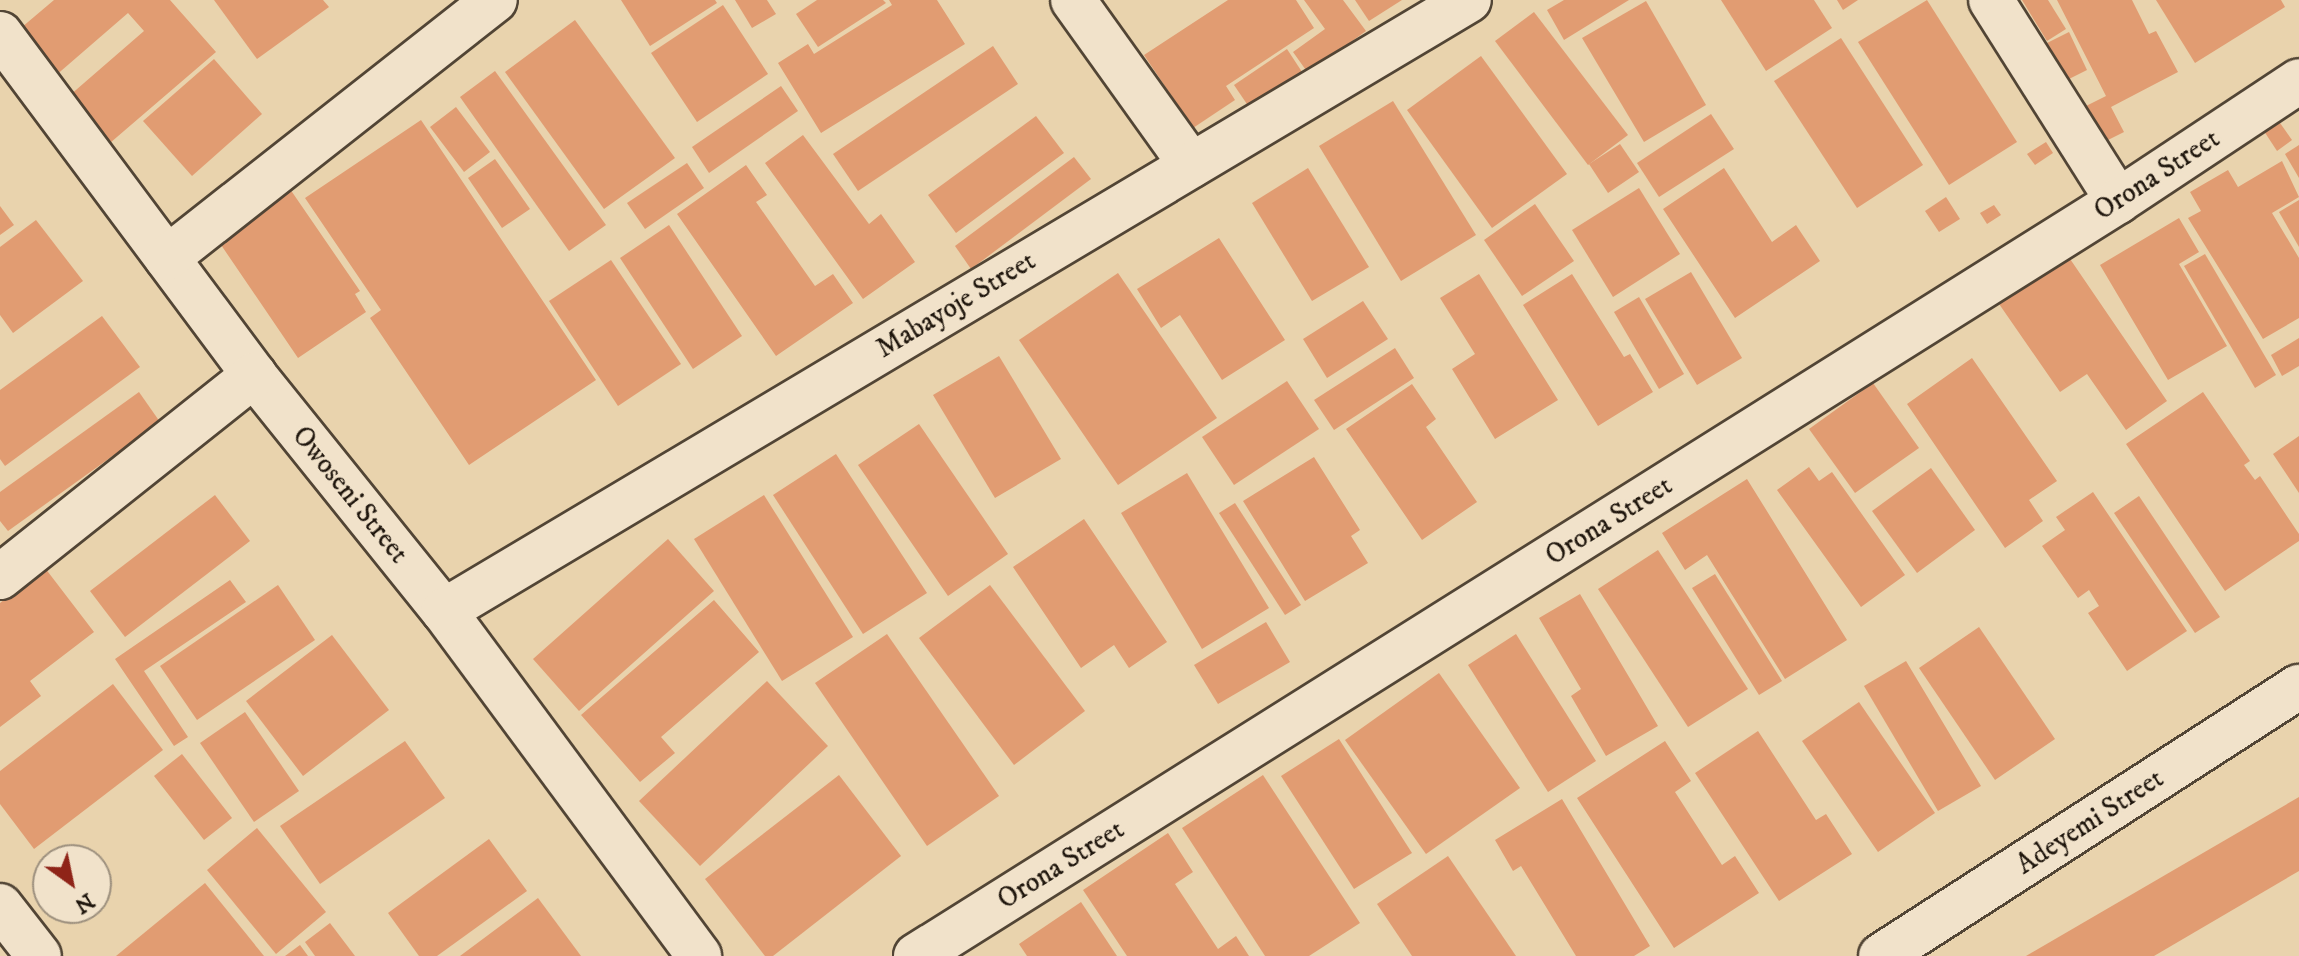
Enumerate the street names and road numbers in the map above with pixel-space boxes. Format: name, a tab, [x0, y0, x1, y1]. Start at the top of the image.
street label: Orona Street	[2088, 122, 2226, 228]
street label: Mabayoje Street	[870, 244, 1042, 366]
street label: Owoseni Street	[285, 420, 415, 570]
street label: Orona Street	[1540, 469, 1678, 573]
street label: Adeyemi Street	[2010, 762, 2170, 882]
street label: Orona Street	[992, 813, 1130, 917]

